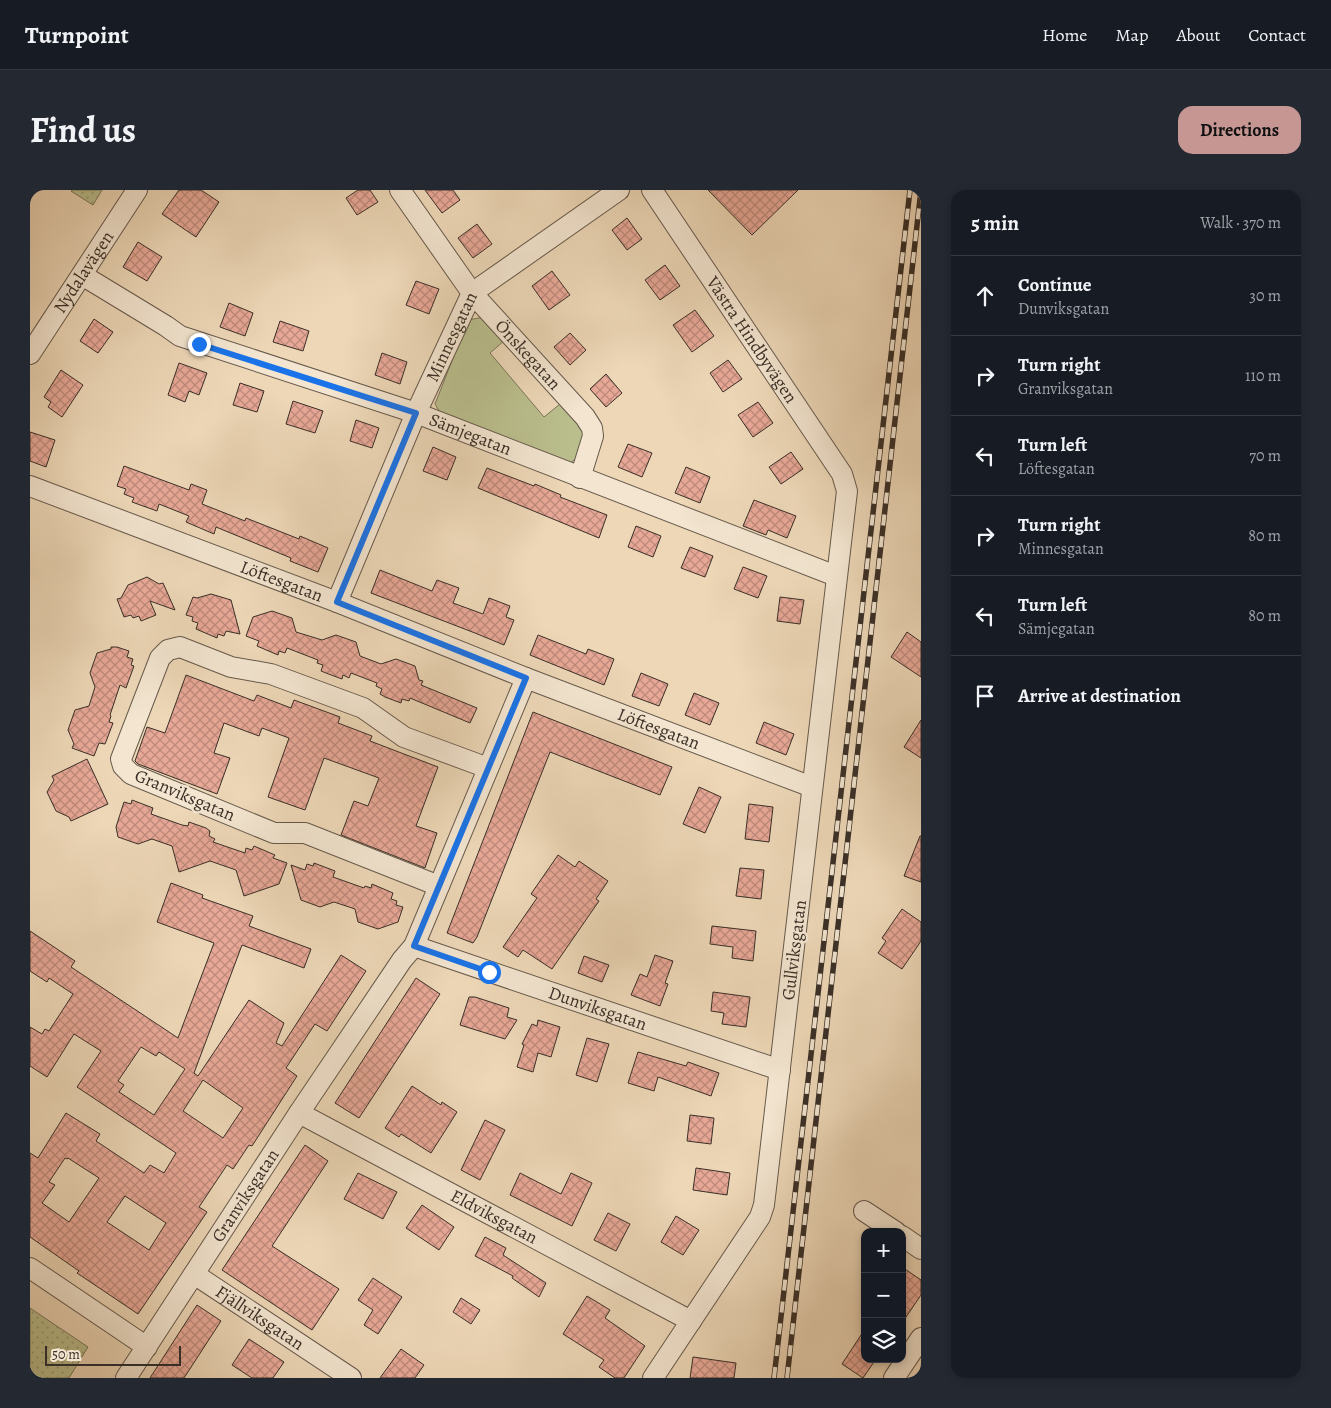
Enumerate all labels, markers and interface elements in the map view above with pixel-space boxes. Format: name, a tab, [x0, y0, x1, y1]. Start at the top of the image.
text: Turnpoint	[25, 19, 129, 51]
text: Home	[1042, 23, 1087, 47]
text: Map	[1115, 23, 1148, 47]
text: About	[1176, 23, 1220, 47]
text: Contact	[1248, 23, 1306, 47]
text: Find us	[30, 106, 136, 154]
button: Directions	[1178, 106, 1301, 154]
text: 5 min	[971, 209, 1019, 237]
text: Walk · 370 m	[1200, 212, 1281, 234]
street label: Nydalavägen	[48, 226, 119, 318]
street label: Västra Hindbyvägen	[700, 271, 803, 408]
text: Continue	[1018, 272, 1092, 298]
icon: ahead	[971, 282, 999, 310]
text: 30 m	[1249, 285, 1281, 307]
street label: Minnesgatan	[420, 288, 483, 386]
text: Dunviksgatan	[1018, 298, 1109, 320]
street label: Önskegatan	[490, 314, 567, 395]
route end	[188, 333, 211, 356]
text: Turn right	[1018, 352, 1100, 378]
icon: right	[971, 362, 999, 390]
text: 110 m	[1245, 365, 1281, 387]
text: Granviksgatan	[1018, 378, 1113, 400]
street label: Sämjegatan	[426, 407, 515, 461]
text: Turn left	[1018, 432, 1087, 458]
icon: left	[971, 442, 999, 470]
text: 70 m	[1249, 445, 1281, 467]
text: Löftesgatan	[1018, 458, 1095, 480]
text: Turn right	[1018, 512, 1100, 538]
icon: right	[971, 522, 999, 550]
text: 80 m	[1248, 525, 1281, 547]
text: Minnesgatan	[1018, 538, 1104, 560]
street label: Löftesgatan	[237, 555, 326, 608]
text: Turn left	[1018, 592, 1087, 618]
icon: left	[971, 602, 999, 630]
text: 80 m	[1248, 605, 1281, 627]
text: Sämjegatan	[1018, 618, 1095, 640]
icon: arrive	[971, 682, 999, 710]
text: Arrive at destination	[1018, 683, 1181, 709]
street label: Löftesgatan	[614, 702, 704, 755]
street label: Granviksgatan	[131, 763, 239, 827]
street label: Gullviksgatan	[776, 898, 812, 1001]
route start	[478, 961, 501, 984]
street label: Dunviksgatan	[545, 980, 650, 1036]
street label: Granviksgatan	[206, 1144, 285, 1247]
street label: Eldviksgatan	[446, 1184, 542, 1250]
map controls	[861, 1228, 906, 1363]
button: +	[861, 1228, 906, 1273]
button: −	[861, 1273, 906, 1318]
street label: Fjällviksgatan	[211, 1280, 309, 1356]
button: layers	[861, 1318, 906, 1363]
scale bar	[45, 1343, 181, 1366]
text: 50 m	[52, 1345, 80, 1364]

